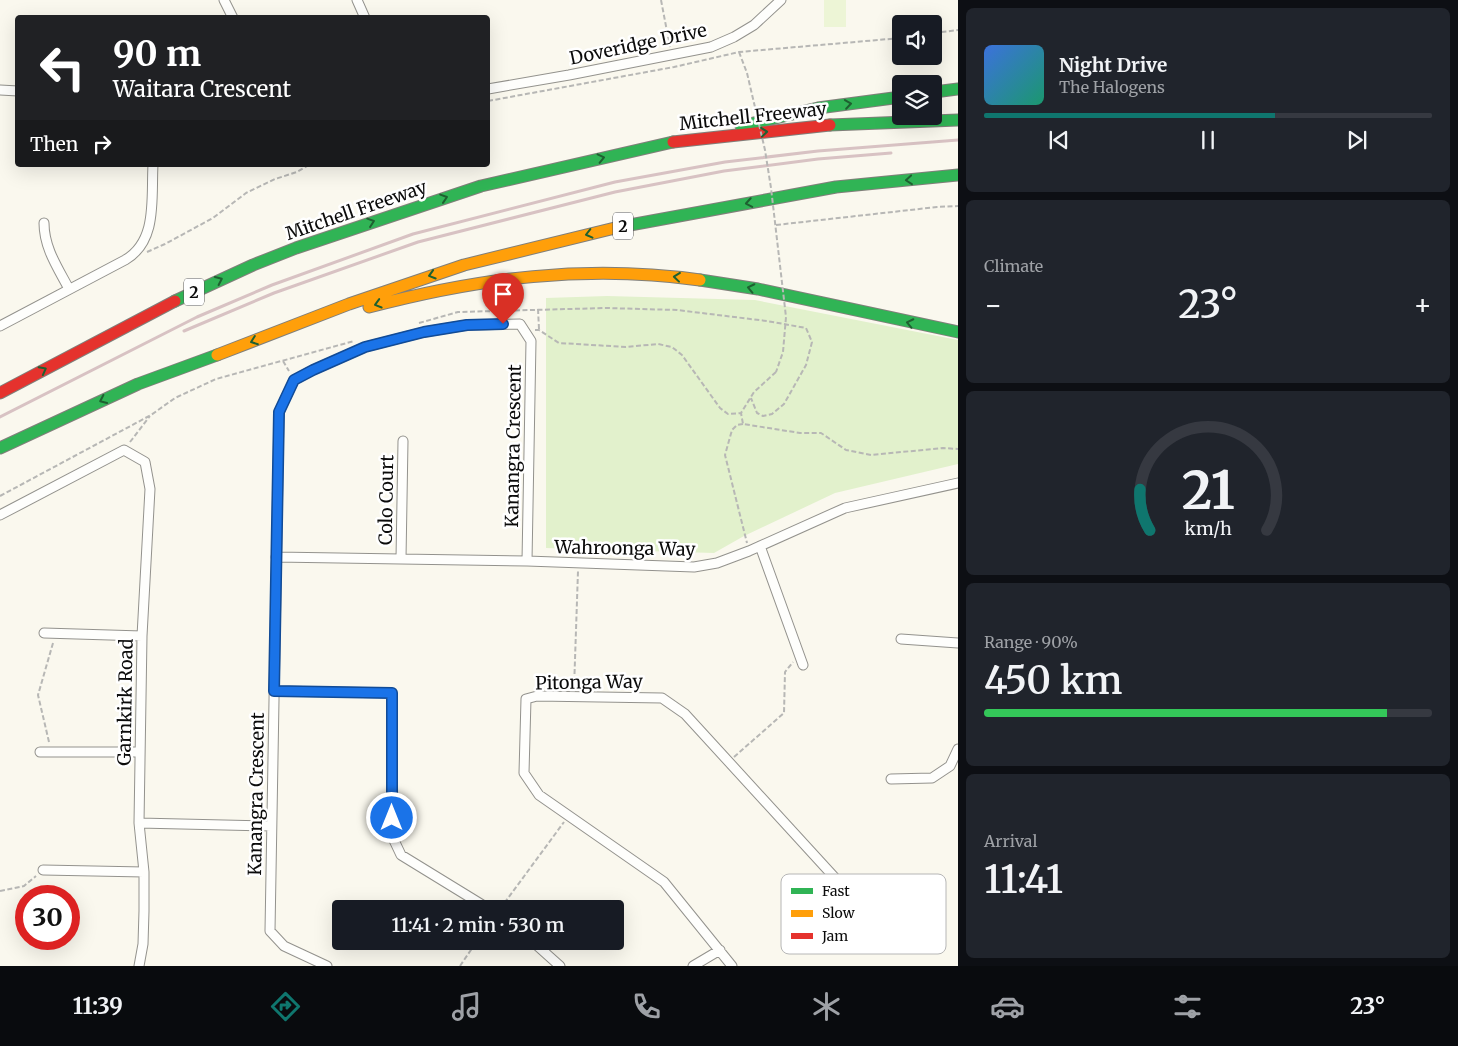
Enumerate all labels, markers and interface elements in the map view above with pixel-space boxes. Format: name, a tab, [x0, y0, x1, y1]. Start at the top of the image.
map controls	[892, 15, 942, 125]
button: sound	[892, 15, 942, 65]
street label: Doveridge Drive	[567, 18, 709, 70]
text: 90 m	[113, 32, 201, 76]
icon: left	[30, 35, 95, 100]
text: Night Drive	[1059, 53, 1167, 77]
text: Waitara Crescent	[113, 75, 291, 103]
button: layers	[892, 75, 942, 125]
text: The Halogens	[1059, 77, 1165, 97]
street label: Mitchell Freeway	[678, 97, 828, 135]
one-way arrow	[844, 99, 852, 110]
icon: previous	[1045, 126, 1073, 154]
icon: pause	[1194, 126, 1222, 154]
icon: next	[1343, 126, 1371, 154]
one-way arrow	[760, 127, 768, 138]
icon: right	[88, 130, 116, 158]
text: Then	[30, 132, 78, 156]
one-way arrow	[597, 154, 606, 164]
one-way arrow	[905, 174, 913, 185]
street label: Mitchell Freeway	[282, 175, 430, 245]
one-way arrow	[439, 194, 448, 204]
one-way arrow	[744, 197, 753, 207]
road number: 2	[613, 212, 633, 240]
one-way arrow	[366, 218, 375, 228]
one-way arrow	[585, 228, 594, 239]
text: Climate	[984, 256, 1043, 276]
one-way arrow	[428, 269, 437, 279]
one-way arrow	[673, 272, 681, 283]
pin	[482, 273, 524, 324]
one-way arrow	[214, 276, 223, 287]
road number: 2	[184, 278, 204, 306]
icon: arrive	[489, 280, 517, 308]
text: 23°	[1178, 281, 1238, 328]
one-way arrow	[747, 283, 756, 294]
text: −	[984, 287, 1003, 323]
text: +	[1413, 287, 1432, 323]
one-way arrow	[374, 299, 382, 309]
one-way arrow	[906, 318, 915, 328]
one-way arrow	[250, 335, 259, 345]
street label: Kanangra Crescent	[500, 364, 526, 528]
one-way arrow	[38, 366, 47, 376]
one-way arrow	[99, 394, 108, 404]
street label: Colo Court	[374, 455, 398, 545]
text: 21	[1181, 458, 1235, 523]
text: km/h	[1184, 517, 1232, 540]
street label: Wahroonga Way	[553, 535, 696, 561]
text: Range · 90%	[984, 632, 1078, 652]
street label: Garnkirk Road	[112, 638, 138, 766]
text: 450 km	[984, 657, 1122, 704]
street label: Pitonga Way	[535, 670, 644, 694]
street label: Kanangra Crescent	[243, 712, 269, 876]
position arrow	[365, 791, 417, 843]
text: Arrival	[984, 831, 1037, 851]
text: 11:41	[984, 856, 1063, 903]
legend	[781, 874, 946, 954]
text: Fast	[822, 882, 850, 900]
speed limit sign: 30	[15, 885, 80, 950]
text: Slow	[822, 904, 855, 922]
text: 11:41 · 2 min · 530 m	[391, 913, 565, 937]
text: Jam	[821, 927, 848, 945]
icon: directions	[268, 989, 303, 1024]
icon: music	[449, 989, 484, 1024]
icon: phone	[629, 989, 664, 1024]
icon: climate	[809, 989, 844, 1024]
icon: car	[990, 989, 1025, 1024]
icon: filters	[1170, 989, 1205, 1024]
text: 11:39	[73, 992, 123, 1020]
text: 23°	[1350, 992, 1385, 1020]

